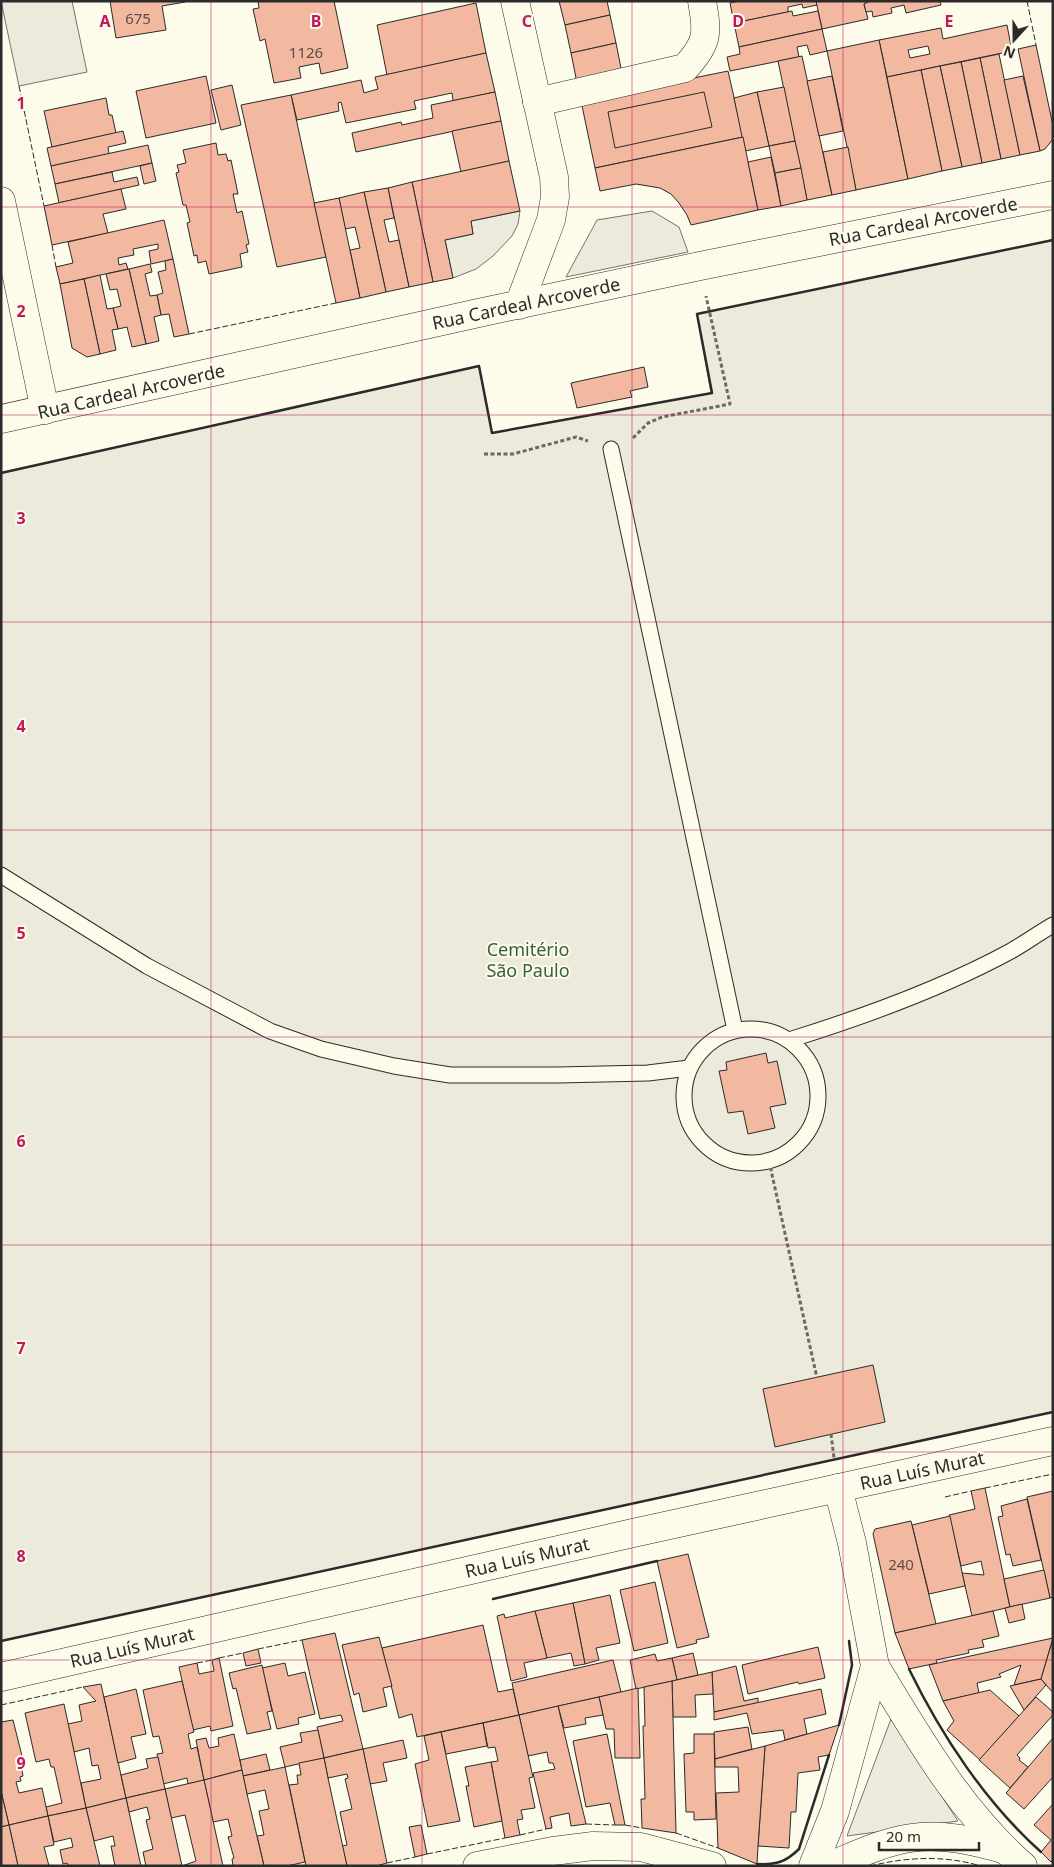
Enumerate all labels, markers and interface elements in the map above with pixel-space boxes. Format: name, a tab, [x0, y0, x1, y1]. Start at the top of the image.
house number: 675	[125, 8, 151, 28]
text: A	[99, 10, 111, 32]
text: B	[311, 10, 321, 32]
text: C	[522, 10, 532, 32]
text: D	[732, 10, 744, 32]
text: E	[945, 10, 954, 32]
north arrow	[989, 15, 1039, 65]
house number: 1126	[289, 42, 323, 62]
text: N	[1000, 42, 1018, 64]
text: 1	[16, 92, 26, 114]
street label: Rua Cardeal Arcoverde	[827, 191, 1019, 251]
street label: Rua Cardeal Arcoverde	[430, 271, 622, 335]
text: 2	[16, 300, 26, 322]
street label: Rua Cardeal Arcoverde	[35, 358, 227, 424]
text: 3	[16, 507, 26, 529]
text: 4	[16, 715, 26, 737]
text: 5	[16, 922, 26, 944]
park label: Cemitério São Paulo	[486, 937, 570, 982]
text: 6	[16, 1130, 26, 1152]
text: 7	[16, 1337, 26, 1359]
street label: Rua Luís Murat	[858, 1445, 987, 1495]
street label: Rua Luís Murat	[463, 1531, 592, 1583]
text: 8	[16, 1545, 26, 1567]
house number: 240	[888, 1554, 914, 1574]
street label: Rua Luís Murat	[68, 1621, 197, 1673]
text: 9	[16, 1752, 26, 1774]
scale bar	[879, 1820, 979, 1852]
text: 20 m	[886, 1826, 921, 1846]

